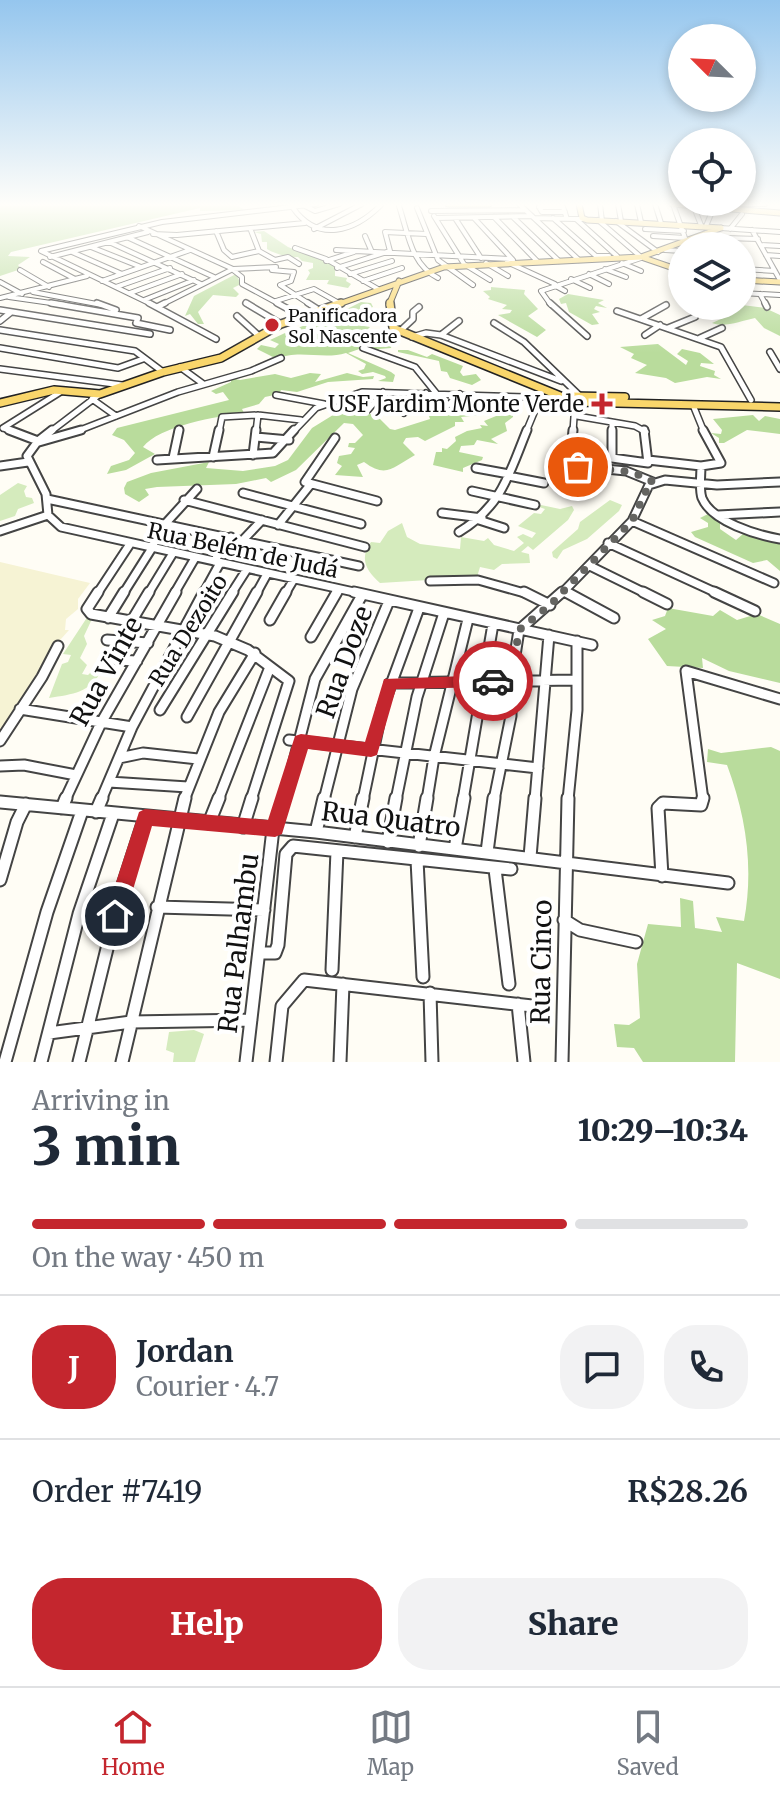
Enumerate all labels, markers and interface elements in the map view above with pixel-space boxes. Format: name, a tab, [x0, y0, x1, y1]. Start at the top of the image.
north arrow	[668, 24, 756, 112]
map controls	[668, 24, 756, 320]
button: locate	[668, 128, 756, 216]
button: layers	[668, 232, 756, 320]
place label: Panificadora Sol Nascente	[288, 304, 398, 348]
marker: Panificadora Sol Nascente	[263, 316, 281, 334]
place label: USF Jardim Monte Verde	[328, 390, 584, 418]
marker: USF Jardim Monte Verde	[591, 393, 613, 415]
pin	[544, 433, 612, 501]
icon: bag	[556, 445, 600, 489]
street label: Rua Belém de Judá	[145, 516, 341, 584]
street label: Rua Dezoito	[143, 569, 234, 691]
street label: Rua Doze	[309, 601, 379, 723]
street label: Rua Vinte	[63, 611, 149, 731]
courier	[453, 641, 533, 721]
icon: car	[471, 659, 515, 703]
street label: Rua Quatro	[320, 794, 462, 844]
street label: Rua Palhambu	[211, 851, 265, 1035]
pin	[81, 882, 149, 950]
icon: home	[93, 894, 137, 938]
street label: Rua Cinco	[523, 899, 559, 1025]
text: Arriving in	[32, 1084, 170, 1117]
text: 10:29–10:34	[578, 1111, 748, 1149]
text: 3 min	[32, 1114, 180, 1179]
text: On the way · 450 m	[32, 1241, 264, 1274]
button: chat	[560, 1325, 644, 1409]
button: phone	[664, 1325, 748, 1409]
text: Jordan	[136, 1332, 234, 1370]
text: J	[68, 1348, 80, 1386]
text: Courier · 4.7	[136, 1370, 279, 1403]
text: Order #7419	[32, 1472, 202, 1510]
text: R$28.26	[627, 1472, 748, 1510]
button: Help	[32, 1578, 382, 1670]
button: Share	[398, 1578, 748, 1670]
tab: Home	[101, 1705, 165, 1781]
tab: Map	[367, 1705, 414, 1781]
tab: Saved	[616, 1705, 679, 1781]

